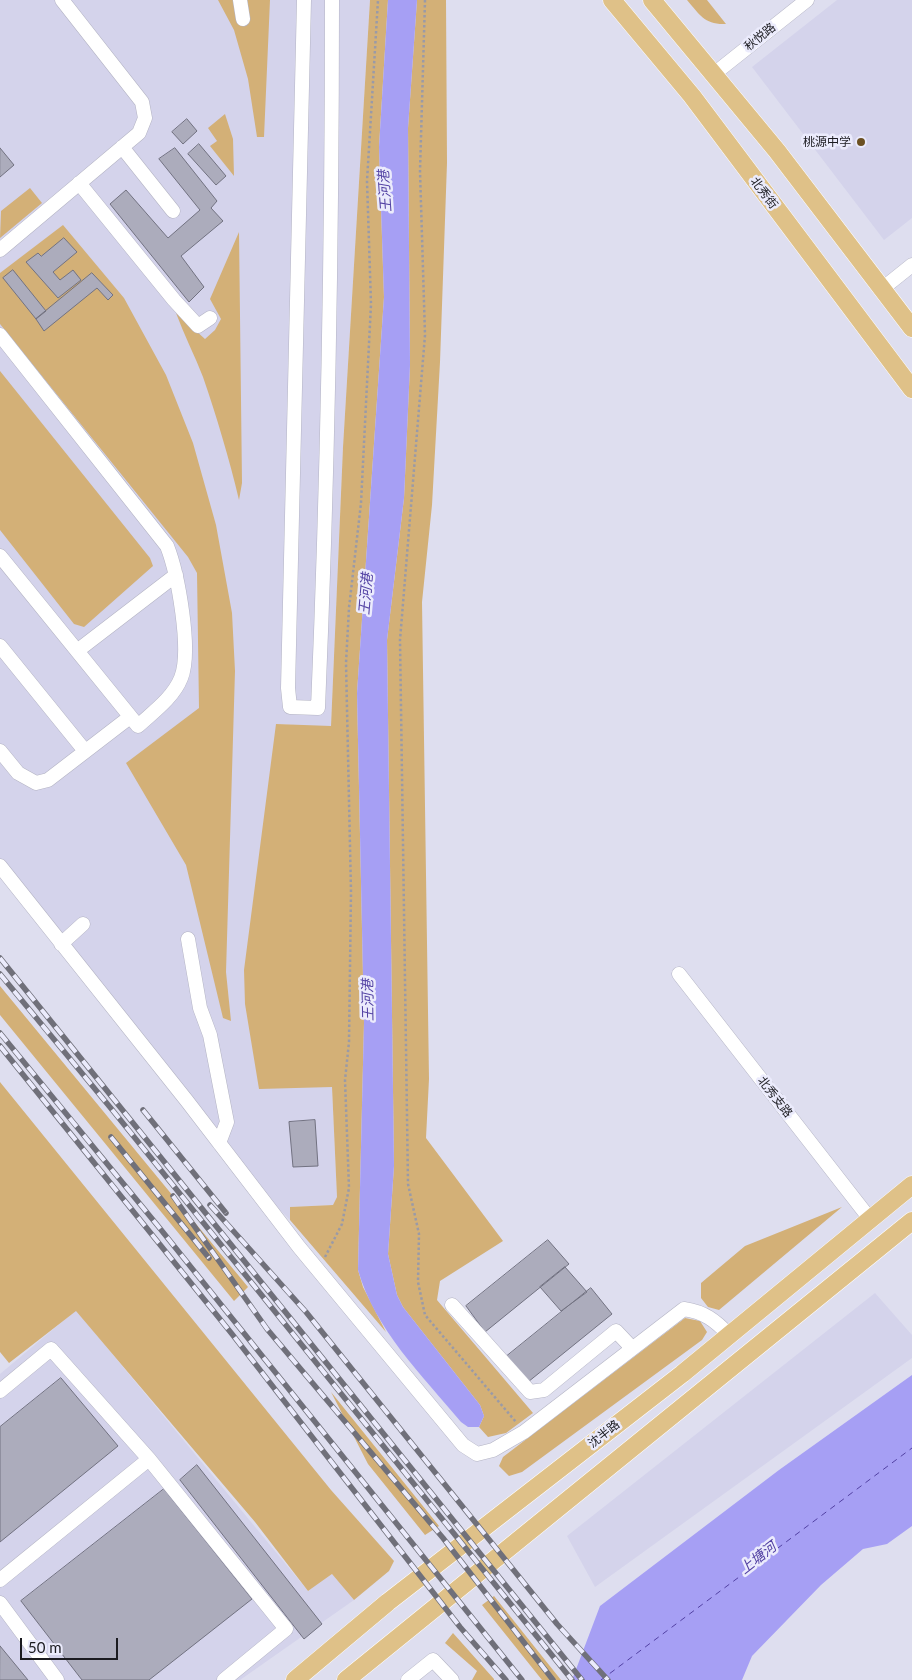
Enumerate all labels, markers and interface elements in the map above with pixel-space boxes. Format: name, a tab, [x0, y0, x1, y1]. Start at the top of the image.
street label: 秋悦路	[741, 20, 779, 54]
place label: 桃源中学	[803, 135, 851, 149]
marker: 桃源中学	[855, 136, 867, 148]
water label: 王河港	[375, 169, 395, 213]
street label: 北秀街	[747, 174, 781, 212]
water label: 王河港	[356, 572, 376, 616]
water label: 王河港	[359, 979, 377, 1021]
street label: 北秀支路	[755, 1074, 795, 1120]
street label: 沈半路	[585, 1417, 623, 1451]
water label: 上塘河	[736, 1538, 780, 1578]
scale bar	[22, 1628, 120, 1660]
text: 50 m	[28, 1638, 62, 1656]

